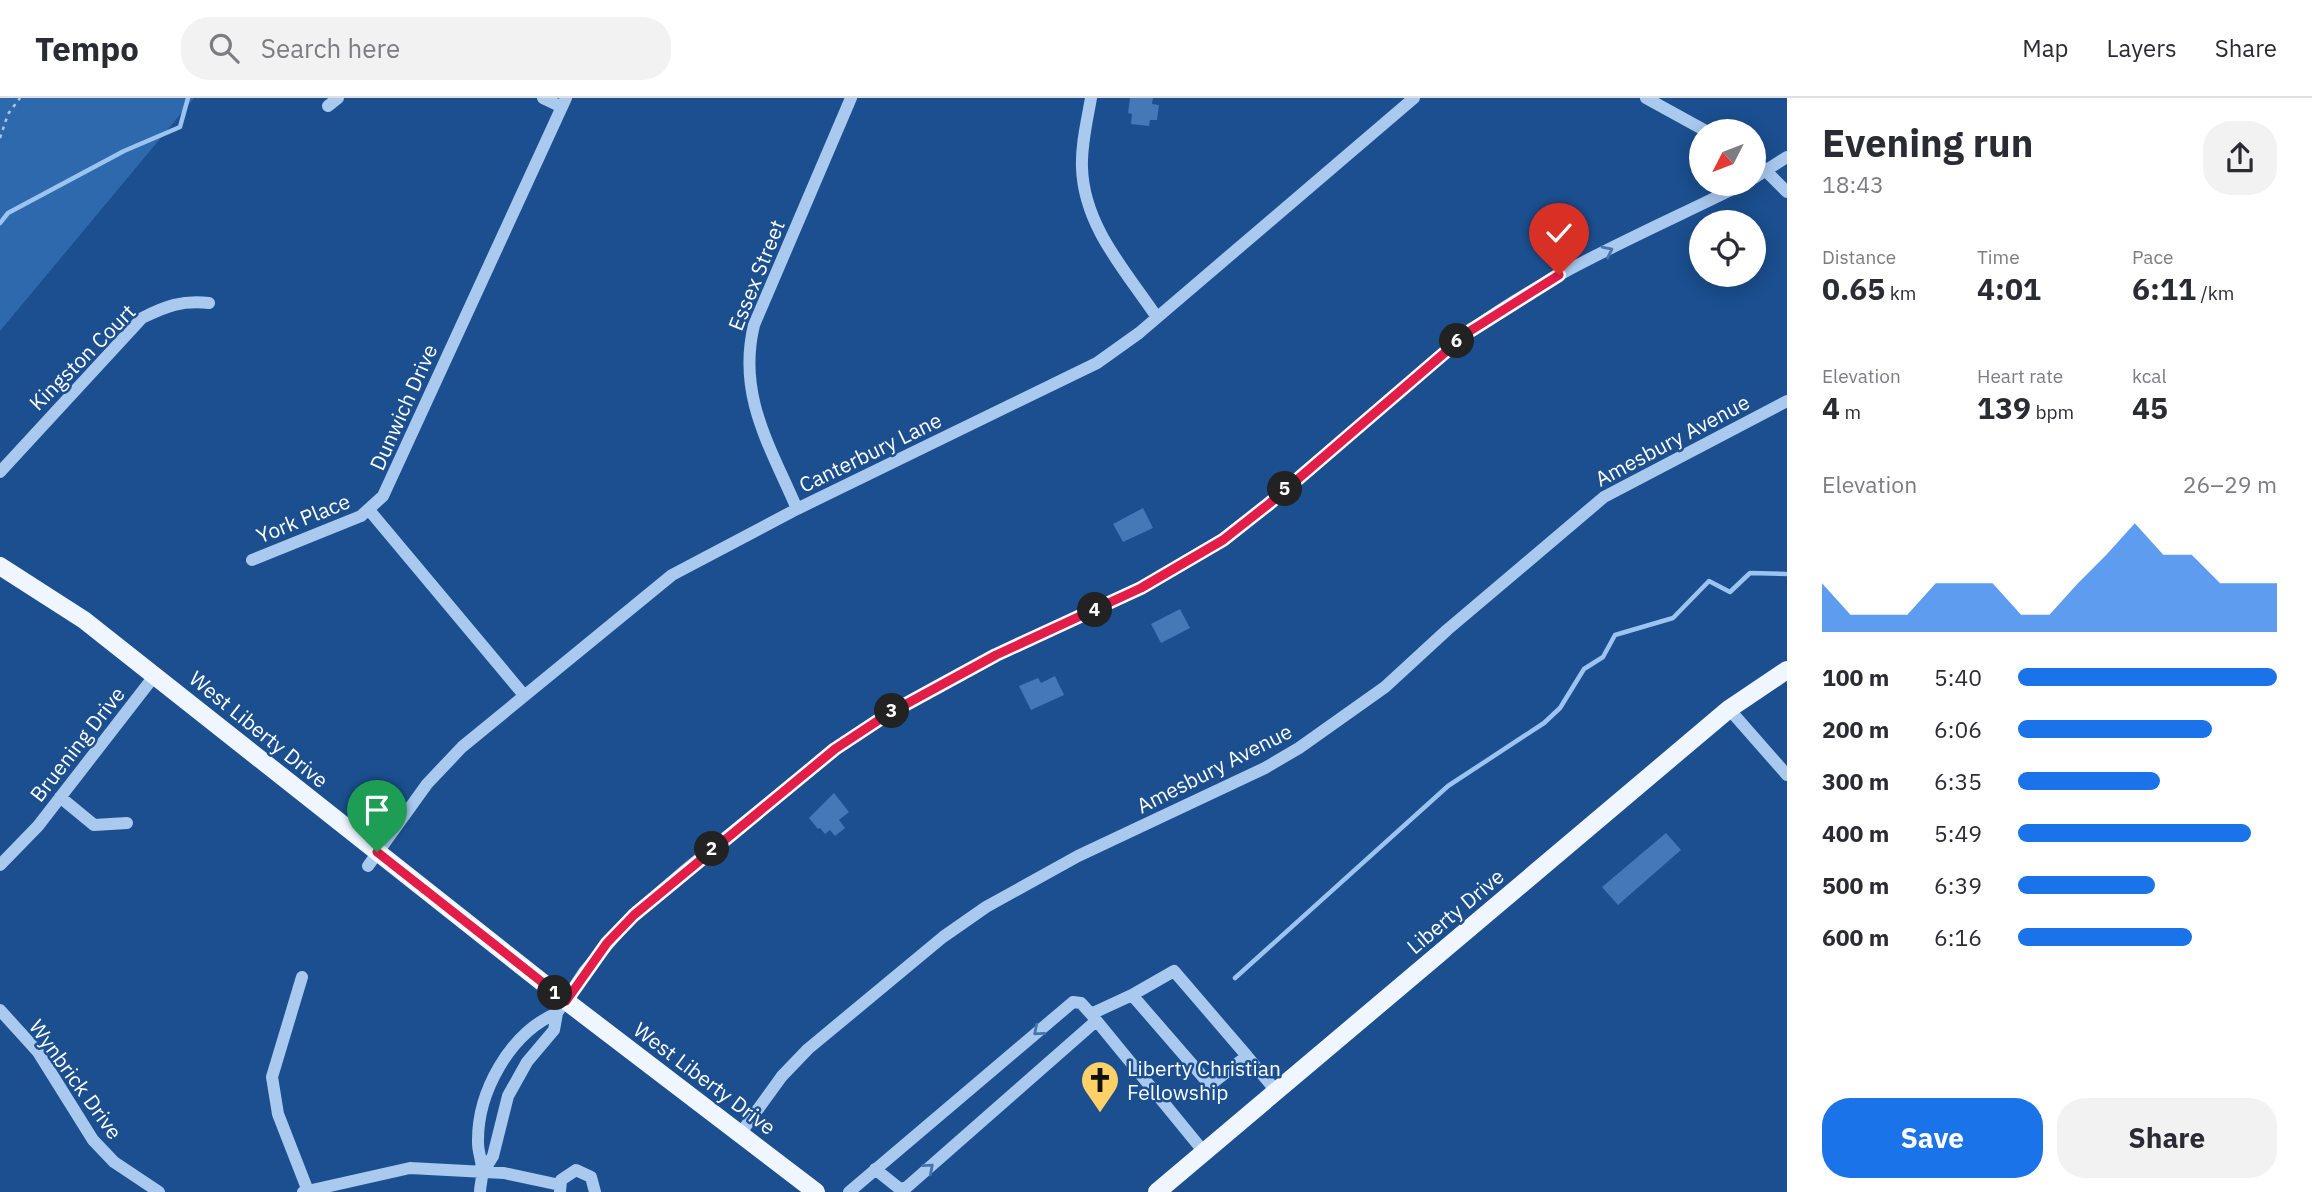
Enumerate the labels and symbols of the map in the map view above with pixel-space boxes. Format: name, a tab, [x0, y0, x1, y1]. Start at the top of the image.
north arrow	[1689, 119, 1766, 196]
pin	[1529, 203, 1589, 275]
street label: Essex Street	[721, 215, 791, 335]
one-way arrow	[1601, 245, 1613, 259]
street label: Kingston Court	[23, 298, 141, 416]
pin: 6	[1440, 324, 1474, 358]
street label: Dunwich Drive	[363, 339, 443, 475]
street label: Amesbury Avenue	[1590, 387, 1754, 493]
street label: Canterbury Lane	[794, 405, 946, 499]
pin: 5	[1268, 472, 1302, 506]
street label: York Place	[252, 487, 354, 549]
pin: 4	[1078, 592, 1112, 628]
street label: West Liberty Drive	[184, 664, 334, 794]
street label: Bruening Drive	[23, 681, 131, 807]
pin: 3	[874, 694, 910, 728]
street label: Amesbury Avenue	[1131, 717, 1297, 819]
pin	[347, 780, 407, 852]
pin: 2	[694, 832, 730, 866]
street label: Liberty Drive	[1400, 862, 1510, 960]
pin: 1	[538, 976, 572, 1010]
street label: Wynbrick Drive	[23, 1013, 129, 1145]
street label: West Liberty Drive	[628, 1015, 782, 1141]
one-way arrow	[1034, 1023, 1046, 1036]
place label: Liberty Christian Fellowship	[1127, 1054, 1281, 1106]
church icon: Liberty Christian Fellowship	[1079, 1059, 1121, 1114]
one-way arrow	[921, 1164, 934, 1176]

